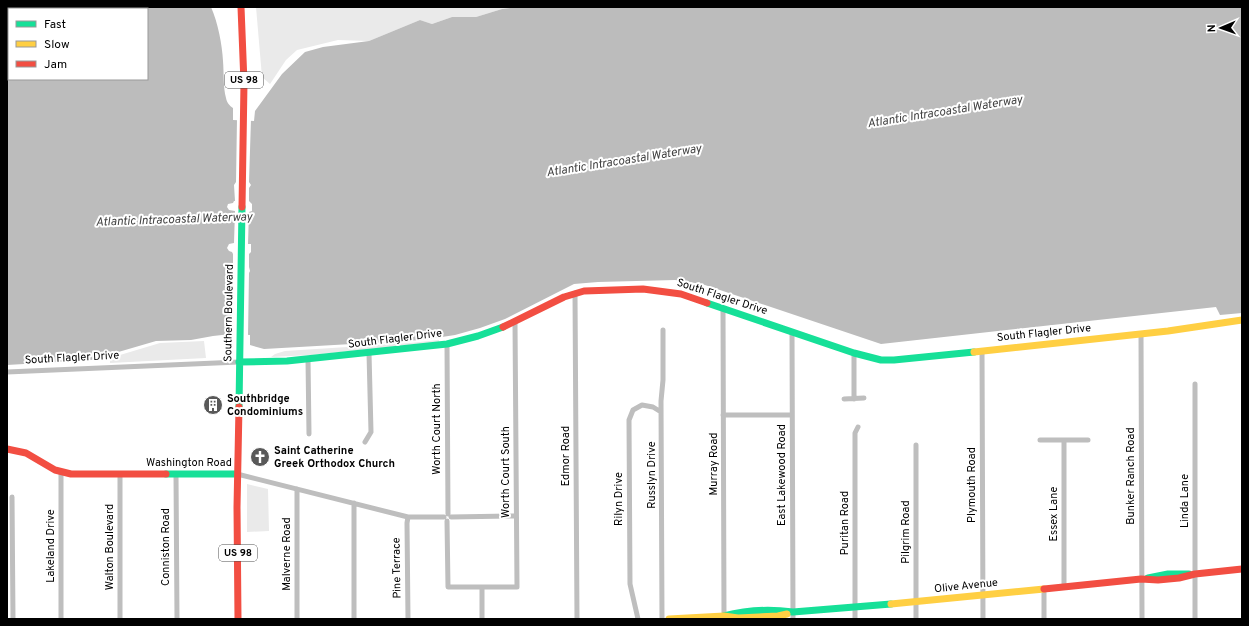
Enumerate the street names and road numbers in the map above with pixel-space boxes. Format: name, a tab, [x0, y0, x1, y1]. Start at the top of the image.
road number: US 98	[225, 72, 263, 88]
street label: Southern Boulevard	[221, 264, 237, 362]
street label: South Flagler Drive	[675, 276, 769, 318]
street label: South Flagler Drive	[996, 321, 1092, 345]
street label: South Flagler Drive	[347, 326, 443, 352]
street label: South Flagler Drive	[24, 349, 120, 367]
street label: Worth Court North	[430, 383, 444, 475]
street label: East Lakewood Road	[775, 424, 789, 526]
street label: Worth Court South	[499, 426, 513, 518]
street label: Edmor Road	[559, 426, 573, 486]
street label: Bunker Ranch Road	[1124, 427, 1138, 525]
street label: Murray Road	[707, 432, 721, 496]
street label: Russlyn Drive	[645, 441, 659, 509]
street label: Plymouth Road	[965, 447, 979, 523]
street label: Washington Road	[146, 456, 232, 470]
street label: Rilyn Drive	[612, 472, 626, 526]
street label: Linda Lane	[1178, 474, 1192, 528]
street label: Essex Lane	[1047, 487, 1061, 541]
street label: Puritan Road	[838, 491, 852, 555]
street label: Pilgrim Road	[899, 500, 913, 564]
street label: Walton Boulevard	[103, 504, 117, 590]
street label: Conniston Road	[159, 508, 173, 586]
street label: Lakeland Drive	[44, 509, 58, 583]
street label: Malverne Road	[280, 517, 294, 591]
street label: Pine Terrace	[389, 537, 405, 599]
road number: US 98	[219, 545, 257, 561]
street label: Olive Avenue	[933, 576, 999, 596]

